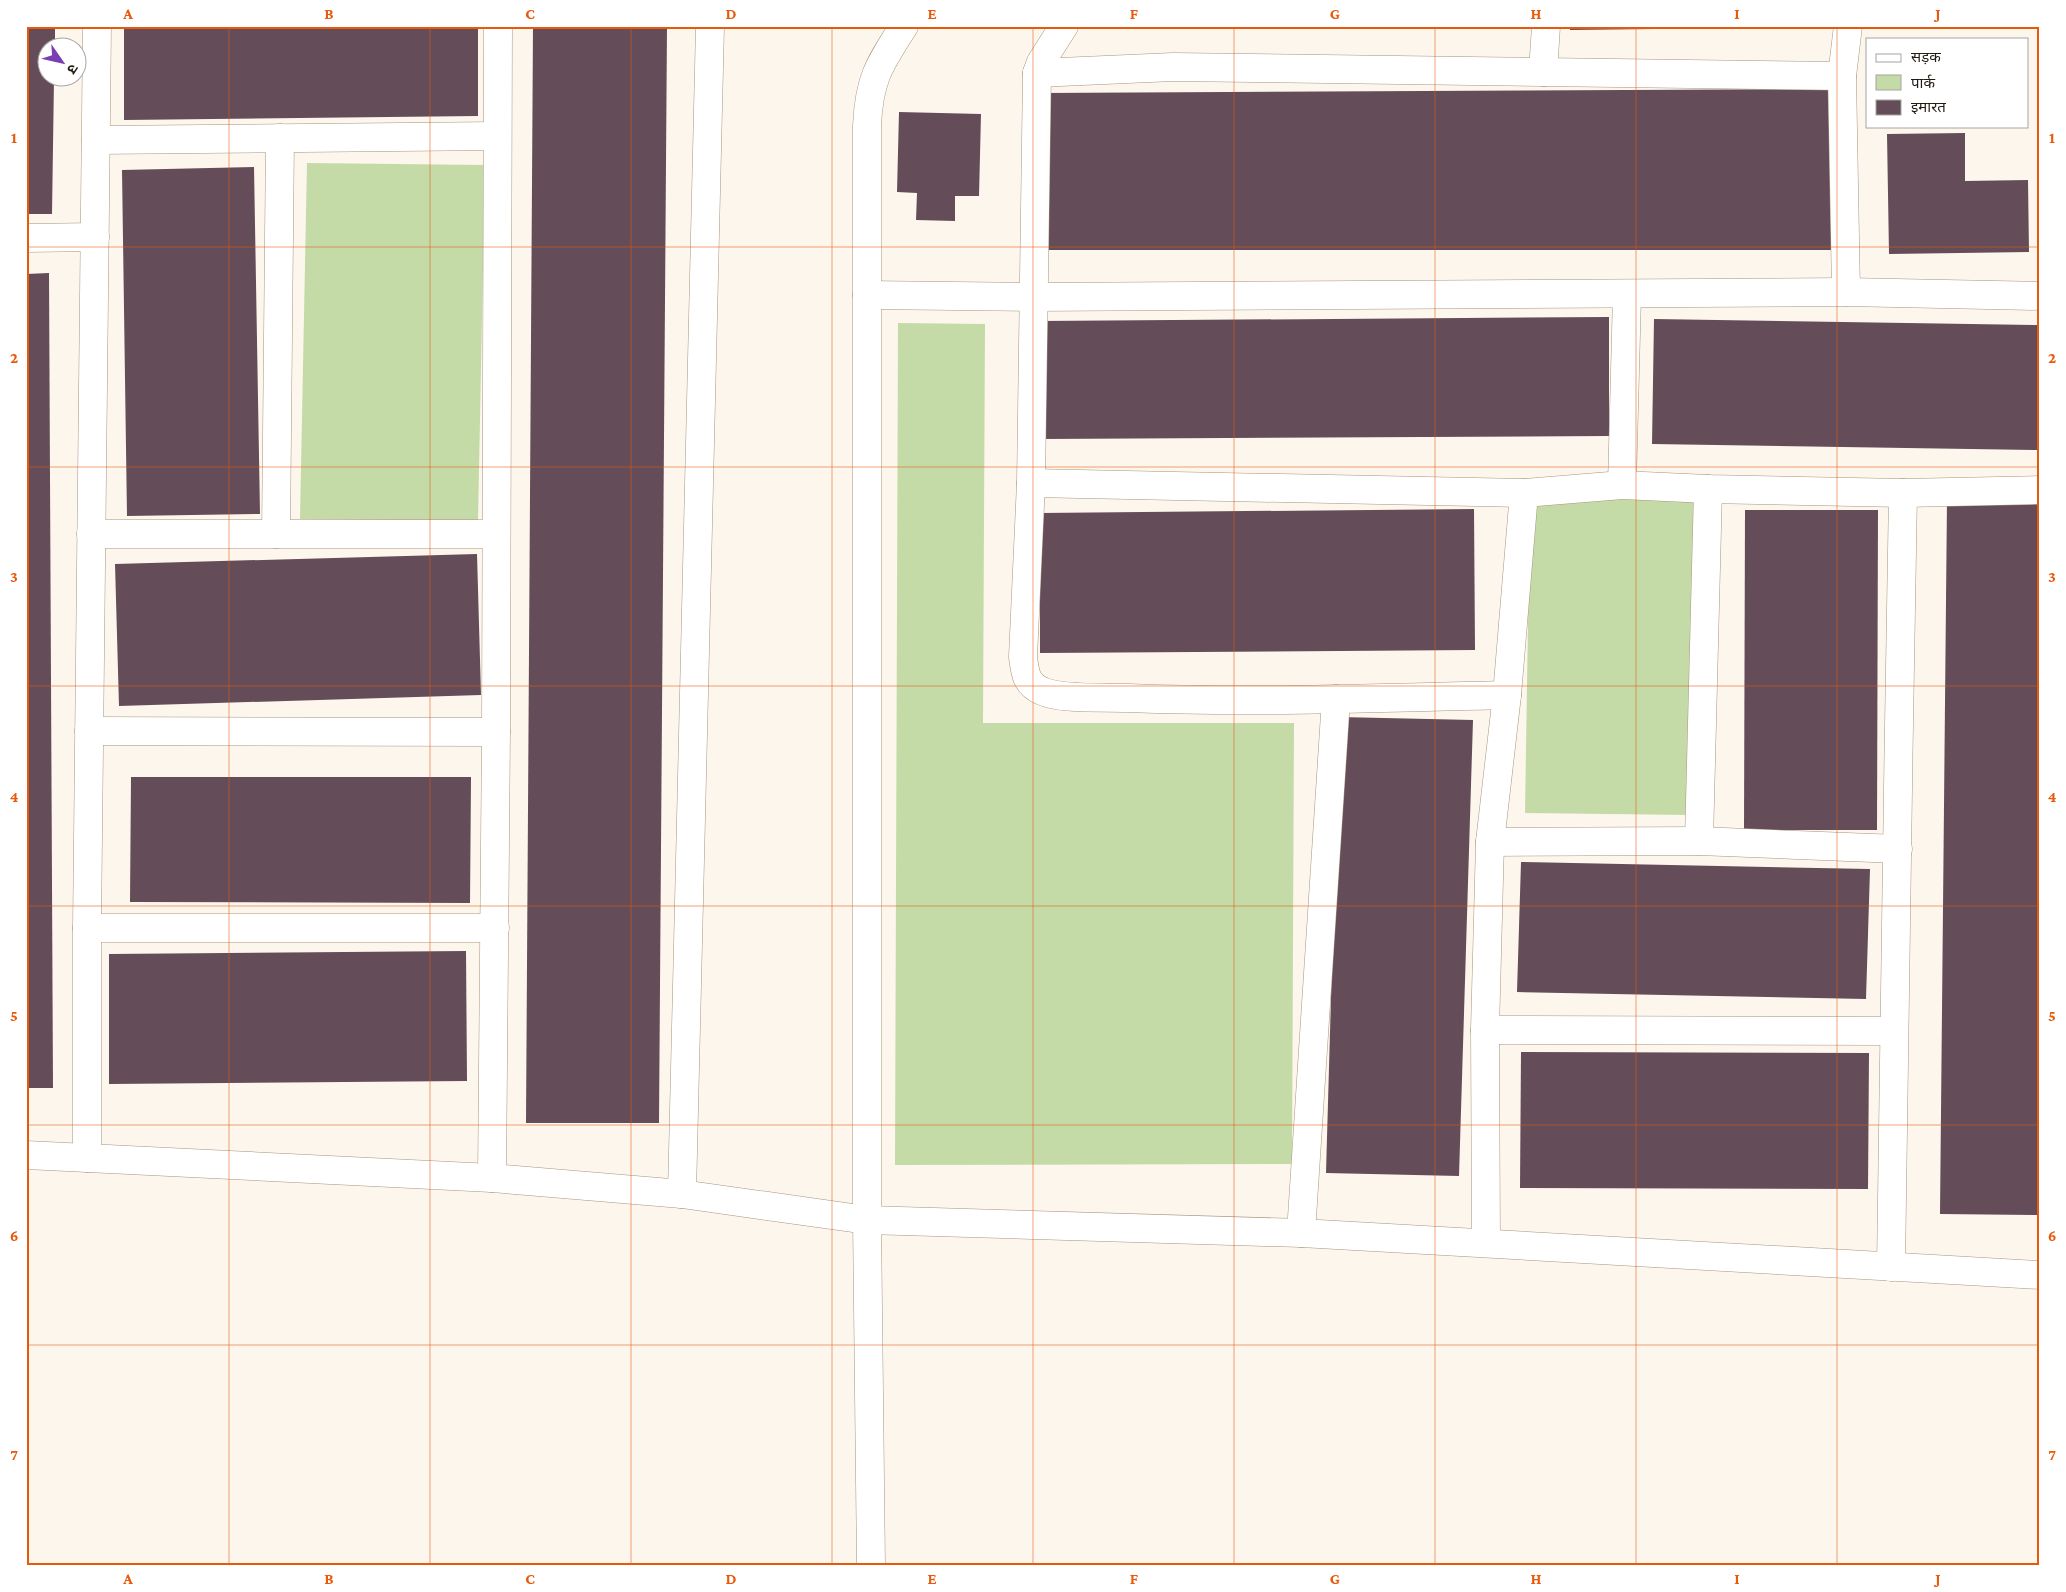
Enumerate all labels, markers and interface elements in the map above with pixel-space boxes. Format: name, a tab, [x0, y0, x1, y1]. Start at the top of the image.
text: A	[122, 5, 133, 22]
text: B	[324, 5, 334, 22]
text: C	[525, 5, 535, 22]
text: D	[725, 5, 737, 22]
text: E	[927, 5, 937, 22]
text: F	[1130, 5, 1139, 22]
text: G	[1330, 5, 1340, 22]
text: H	[1531, 5, 1542, 22]
text: I	[1734, 5, 1740, 22]
text: J	[1933, 5, 1941, 22]
north arrow	[38, 38, 88, 88]
legend	[1866, 38, 2028, 128]
text: सड़क	[1911, 49, 1941, 65]
text: उ	[63, 61, 82, 78]
text: पार्क	[1911, 74, 1935, 91]
text: इमारत	[1911, 99, 1946, 115]
text: 1	[11, 129, 17, 146]
text: 1	[2049, 129, 2055, 146]
text: 2	[10, 349, 18, 366]
text: 2	[2048, 349, 2056, 366]
text: 3	[10, 568, 18, 585]
text: 3	[2048, 568, 2056, 585]
text: 4	[10, 788, 19, 805]
text: 4	[2048, 788, 2057, 805]
text: 5	[10, 1007, 18, 1024]
text: 5	[2048, 1007, 2056, 1024]
text: 6	[10, 1227, 18, 1244]
text: 6	[2048, 1227, 2056, 1244]
text: 7	[10, 1446, 18, 1463]
text: 7	[2048, 1446, 2056, 1463]
text: A	[122, 1570, 133, 1587]
text: B	[324, 1570, 334, 1587]
text: C	[525, 1570, 535, 1587]
text: D	[725, 1570, 737, 1587]
text: E	[927, 1570, 937, 1587]
text: F	[1130, 1570, 1139, 1587]
text: G	[1330, 1570, 1340, 1587]
text: H	[1531, 1570, 1542, 1587]
text: I	[1734, 1570, 1740, 1587]
text: J	[1933, 1570, 1941, 1587]

